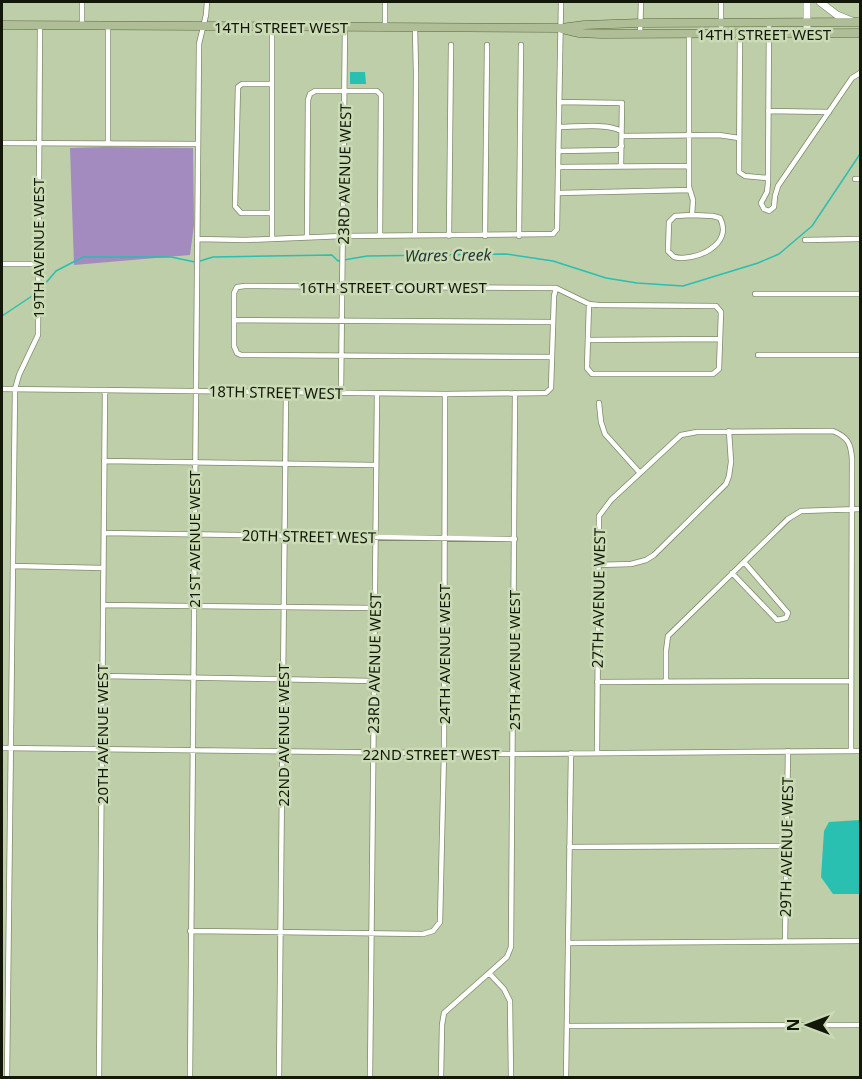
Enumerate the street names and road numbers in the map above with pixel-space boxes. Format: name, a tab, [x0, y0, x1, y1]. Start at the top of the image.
street label: 14TH STREET WEST	[214, 17, 349, 37]
street label: 14TH STREET WEST	[697, 24, 832, 44]
street label: 23RD AVENUE WEST	[333, 103, 355, 245]
street label: 19TH AVENUE WEST	[28, 177, 48, 318]
street label: 16TH STREET COURT WEST	[299, 277, 487, 297]
street label: 18TH STREET WEST	[209, 381, 344, 403]
street label: 21ST AVENUE WEST	[184, 470, 204, 608]
street label: 20TH STREET WEST	[242, 525, 377, 547]
street label: 27TH AVENUE WEST	[587, 527, 609, 668]
street label: 24TH AVENUE WEST	[434, 583, 454, 724]
street label: 25TH AVENUE WEST	[504, 589, 524, 730]
street label: 23RD AVENUE WEST	[363, 592, 385, 734]
street label: 20TH AVENUE WEST	[92, 663, 112, 804]
street label: 22ND AVENUE WEST	[273, 663, 293, 807]
street label: 22ND STREET WEST	[362, 744, 500, 764]
street label: 29TH AVENUE WEST	[775, 776, 797, 917]

